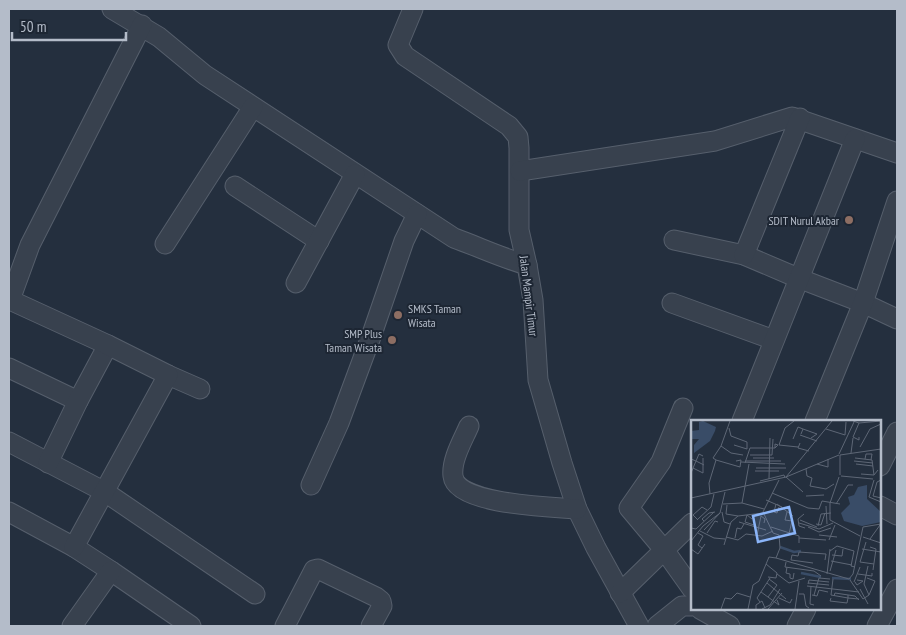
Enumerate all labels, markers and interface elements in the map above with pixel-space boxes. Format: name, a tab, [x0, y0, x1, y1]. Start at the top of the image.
scale bar	[12, 10, 126, 42]
text: 50 m	[20, 17, 46, 36]
place label: SDIT Nurul Akbar	[768, 213, 840, 228]
marker: SDIT Nurul Akbar	[843, 214, 855, 226]
street label: Jalan Mampir Timur	[516, 254, 541, 338]
place label: SMKS Taman Wisata	[408, 301, 461, 330]
marker: SMKS Taman Wisata	[392, 309, 404, 321]
place label: SMP Plus Taman Wisata	[325, 326, 382, 355]
marker: SMP Plus Taman Wisata	[386, 334, 398, 346]
inset map	[691, 420, 881, 610]

